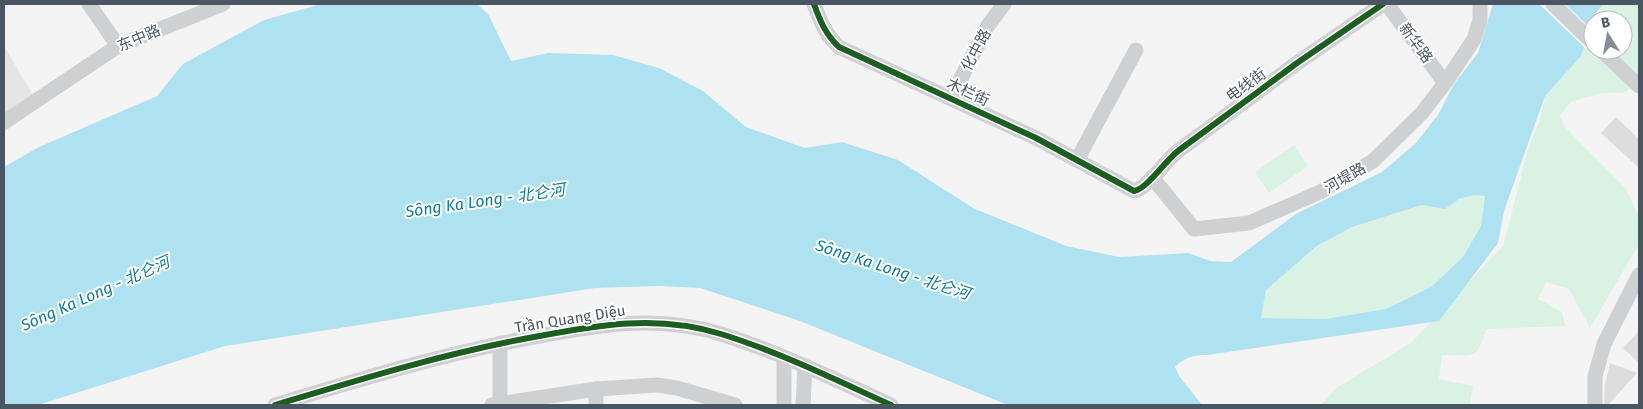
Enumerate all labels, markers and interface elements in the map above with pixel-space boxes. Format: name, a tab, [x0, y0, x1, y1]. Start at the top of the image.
north arrow	[1583, 10, 1633, 60]
text: B	[1600, 13, 1612, 32]
street label: 新华路	[1395, 20, 1437, 66]
street label: 东中路	[115, 21, 163, 55]
street label: 化中路	[957, 26, 995, 74]
street label: 电线街	[1223, 64, 1269, 106]
street label: 木栏街	[944, 74, 992, 110]
street label: 河堤路	[1321, 159, 1369, 197]
water label: Sông Ka Long - 北仑河	[403, 179, 569, 221]
water label: Sông Ka Long - 北仑河	[812, 235, 975, 304]
water label: Sông Ka Long - 北仑河	[17, 251, 175, 335]
street label: Trần Quang Diệu	[513, 301, 627, 337]

